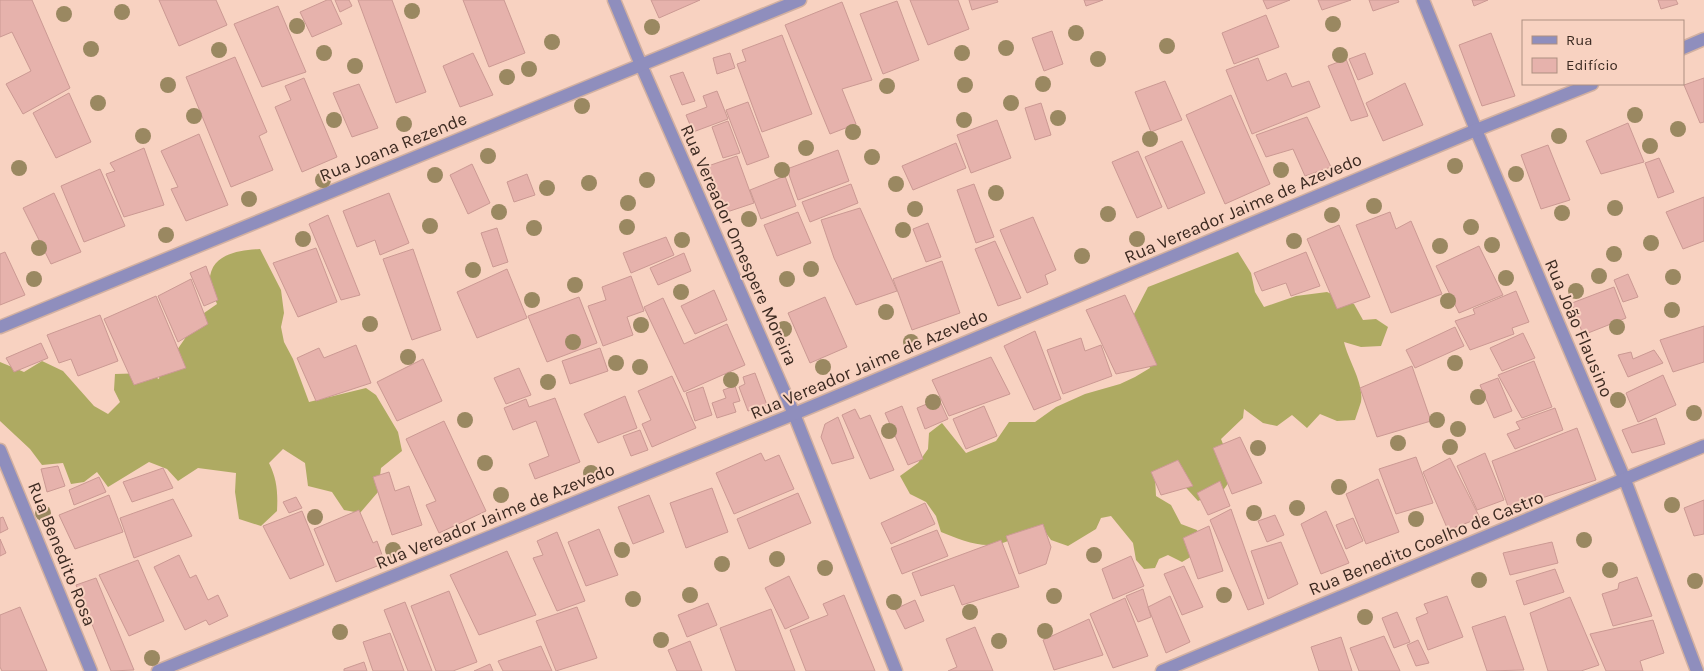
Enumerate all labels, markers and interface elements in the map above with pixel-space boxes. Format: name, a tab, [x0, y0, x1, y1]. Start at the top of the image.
legend	[1522, 20, 1684, 85]
text: Rua	[1566, 31, 1593, 49]
text: Edifício	[1566, 56, 1618, 74]
street label: Rua Joana Rezende	[316, 107, 470, 187]
street label: Rua Vereador Omespere Moreira	[676, 121, 802, 369]
street label: Rua Vereador Jaime de Azevedo	[1121, 148, 1365, 268]
street label: Rua João Flausino	[1540, 256, 1618, 400]
street label: Rua Vereador Jaime de Azevedo	[747, 304, 991, 424]
street label: Rua Vereador Jaime de Azevedo	[372, 458, 618, 574]
street label: Rua Benedito Rosa	[23, 479, 101, 629]
street label: Rua Benedito Coelho de Castro	[1305, 486, 1547, 600]

